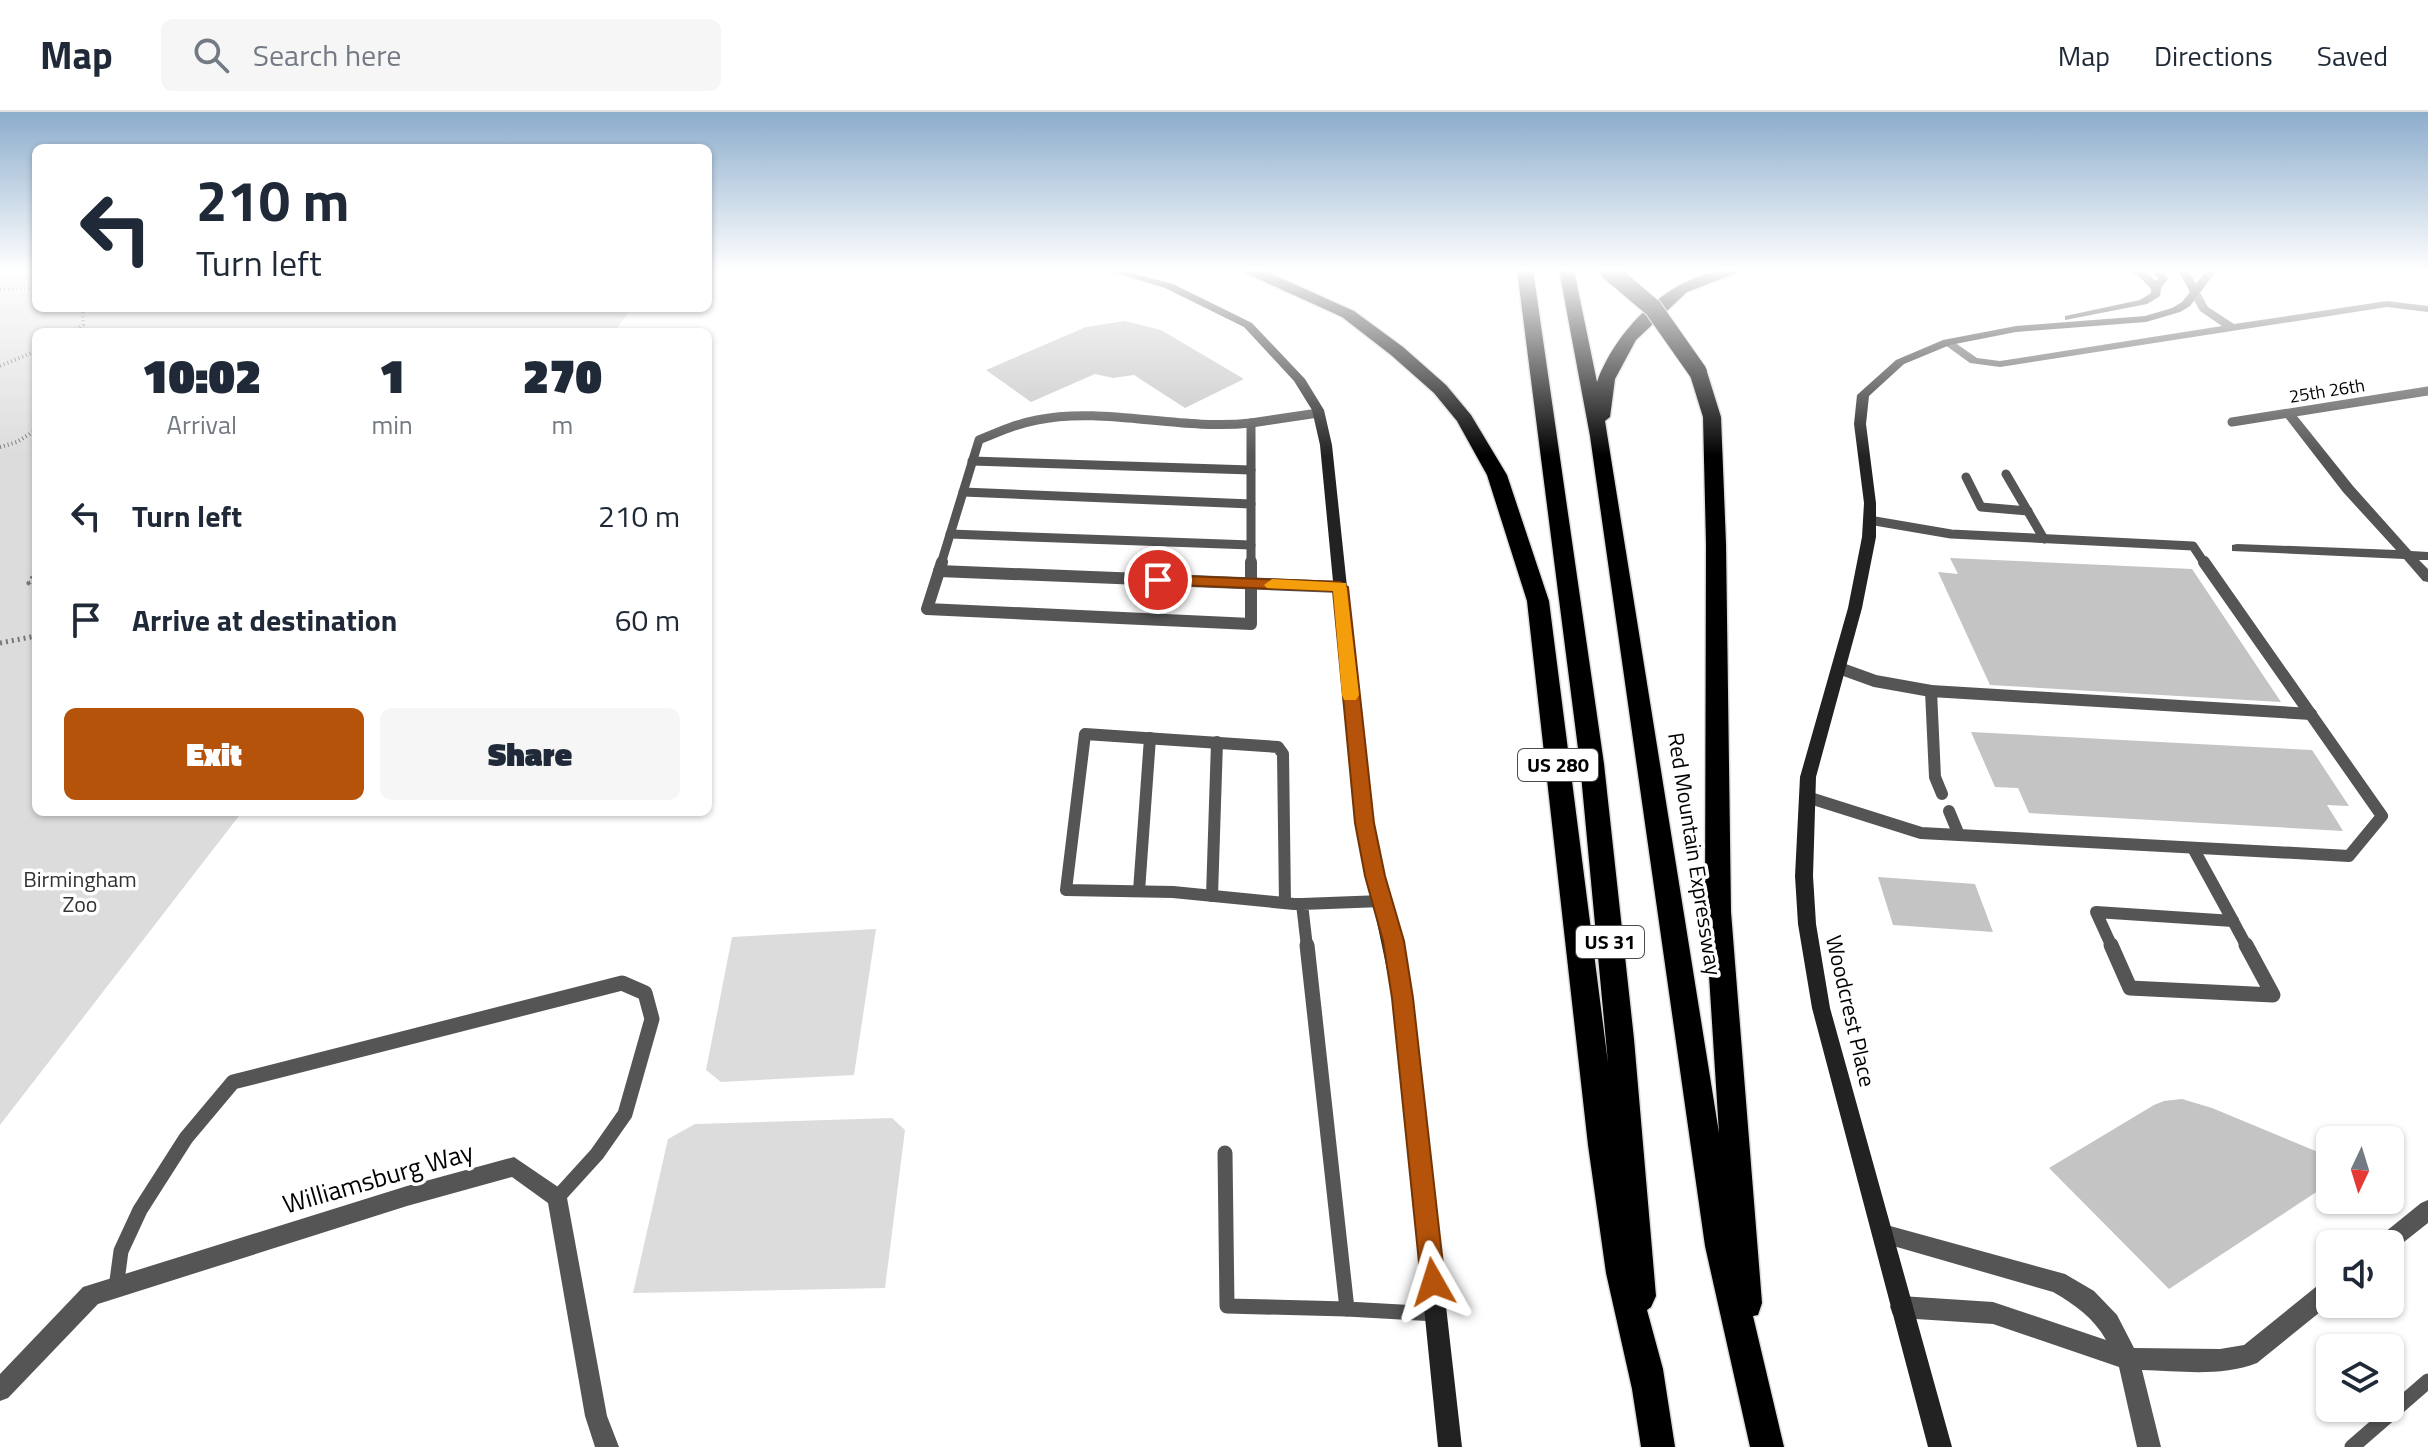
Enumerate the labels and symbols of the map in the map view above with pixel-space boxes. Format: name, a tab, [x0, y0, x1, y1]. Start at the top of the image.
street label: 25th 26th	[2287, 371, 2367, 410]
pin	[1124, 546, 1192, 614]
street label: Red Mountain Expressway	[1659, 730, 1731, 978]
road number: US 280	[1518, 749, 1598, 781]
park label: Birmingham Zoo	[23, 862, 137, 921]
road number: US 31	[1576, 926, 1644, 958]
street label: Woodcrest Place	[1817, 932, 1885, 1090]
north arrow	[2316, 1126, 2404, 1214]
street label: Williamsburg Way	[278, 1132, 478, 1223]
position arrow	[1391, 1240, 1475, 1324]

